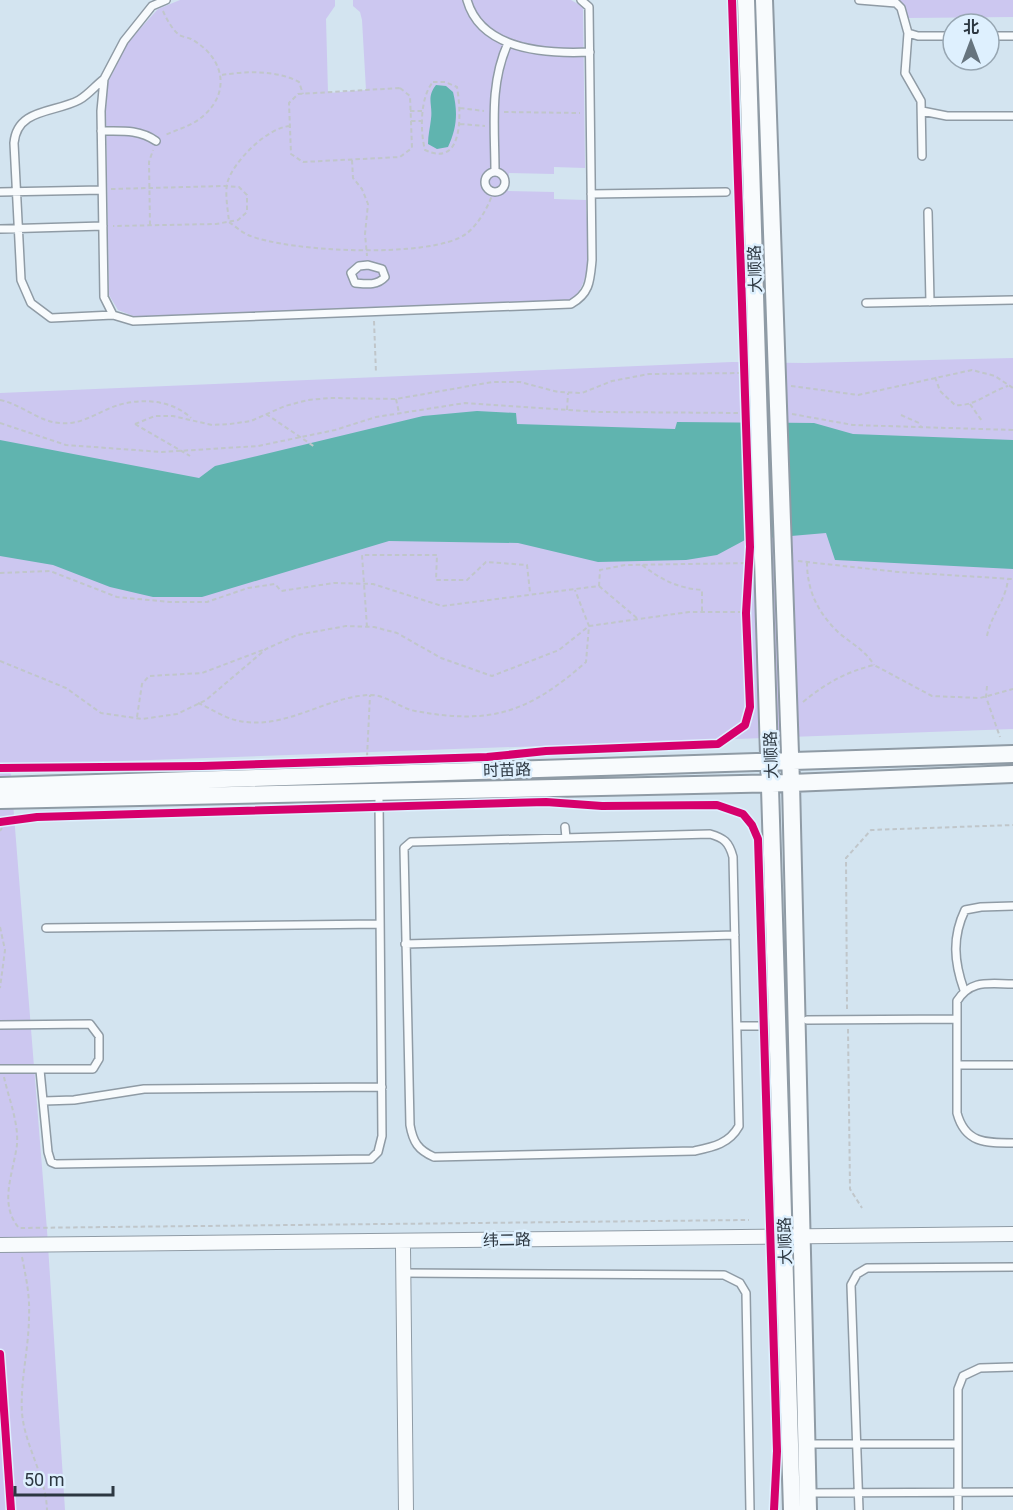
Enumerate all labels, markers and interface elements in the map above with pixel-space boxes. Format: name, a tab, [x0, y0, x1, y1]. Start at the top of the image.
north arrow	[941, 12, 1001, 72]
text: 北	[963, 18, 979, 37]
street label: 大顺路	[745, 245, 765, 293]
street label: 大顺路	[761, 731, 781, 779]
street label: 时苗路	[483, 760, 531, 780]
street label: 大顺路	[775, 1217, 795, 1265]
street label: 纬二路	[483, 1230, 531, 1250]
scale bar	[15, 1459, 112, 1497]
text: 50 m	[24, 1469, 64, 1490]

